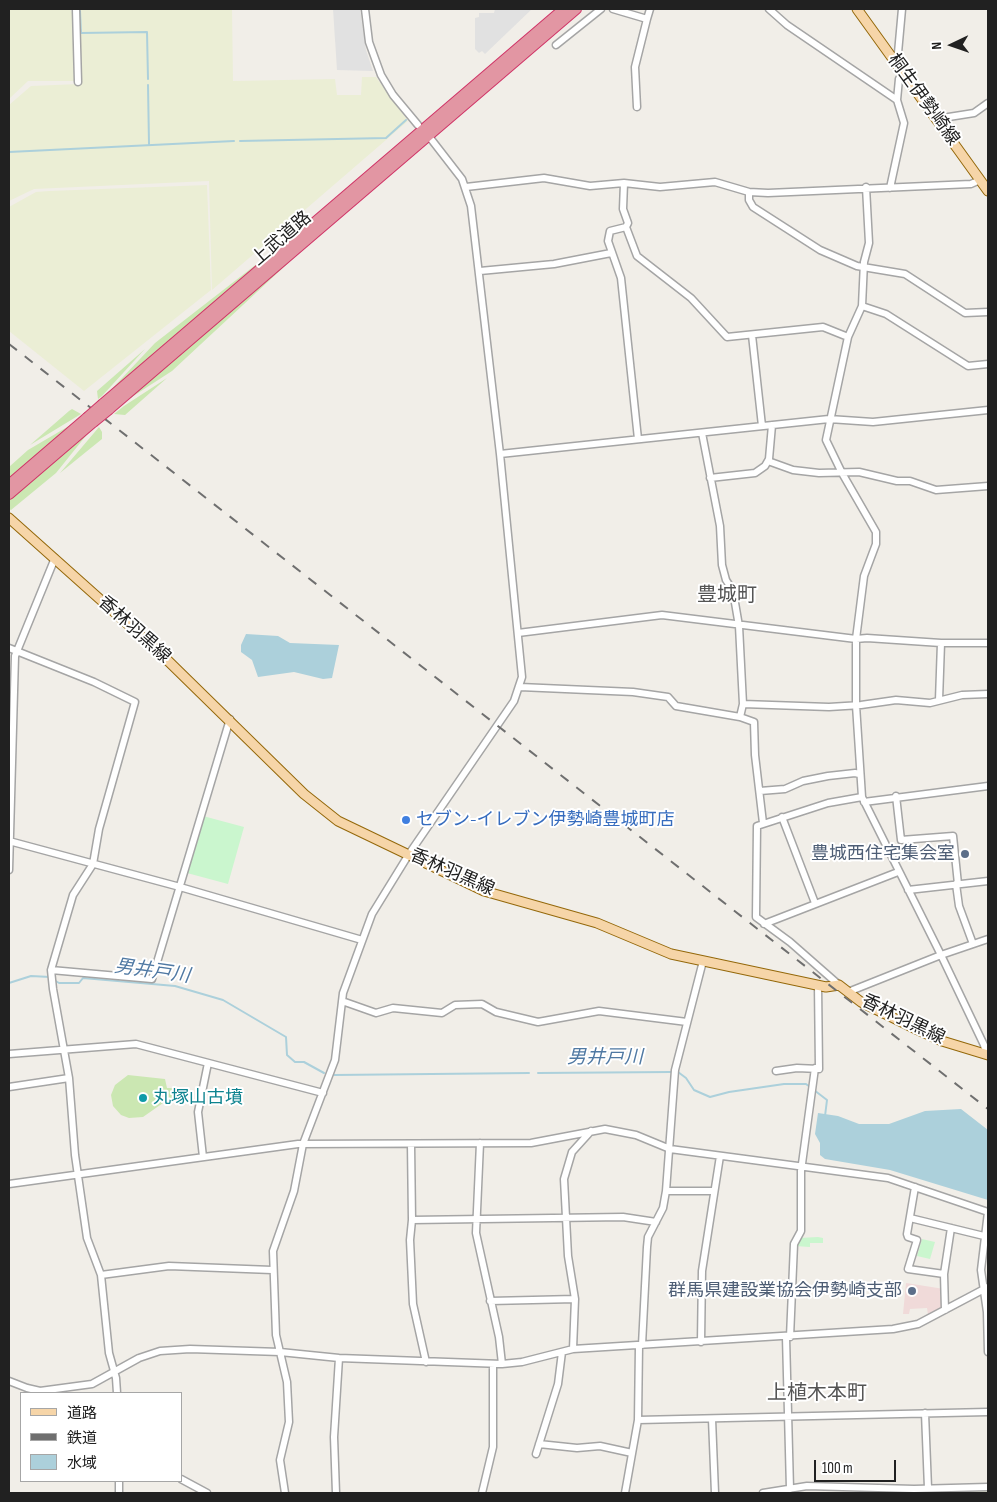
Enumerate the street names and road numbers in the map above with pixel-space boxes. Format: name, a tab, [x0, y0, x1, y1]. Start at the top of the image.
street label: 桐生伊勢崎線	[883, 50, 963, 150]
street label: 上武道路	[248, 207, 316, 271]
street label: 香林羽黒線	[93, 592, 175, 668]
street label: 香林羽黒線	[406, 845, 498, 901]
street label: 香林羽黒線	[858, 991, 948, 1049]

